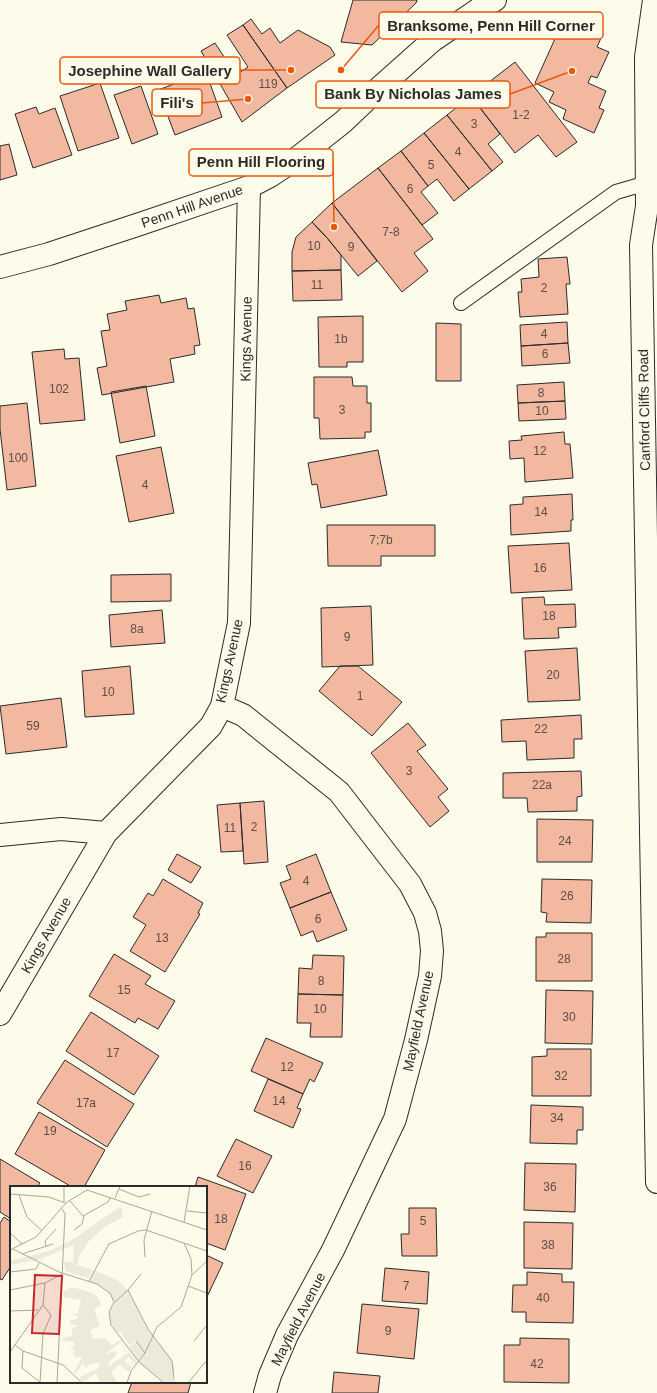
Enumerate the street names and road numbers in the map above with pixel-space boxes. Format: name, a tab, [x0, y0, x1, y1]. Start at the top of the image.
street label: Penn Hill Avenue	[139, 181, 245, 231]
street label: Kings Avenue	[237, 296, 255, 382]
street label: Canford Cliffs Road	[635, 349, 653, 471]
street label: Kings Avenue	[212, 617, 246, 704]
street label: Kings Avenue	[18, 894, 74, 976]
street label: Mayfield Avenue	[400, 969, 437, 1073]
street label: Mayfield Avenue	[268, 1270, 328, 1368]

